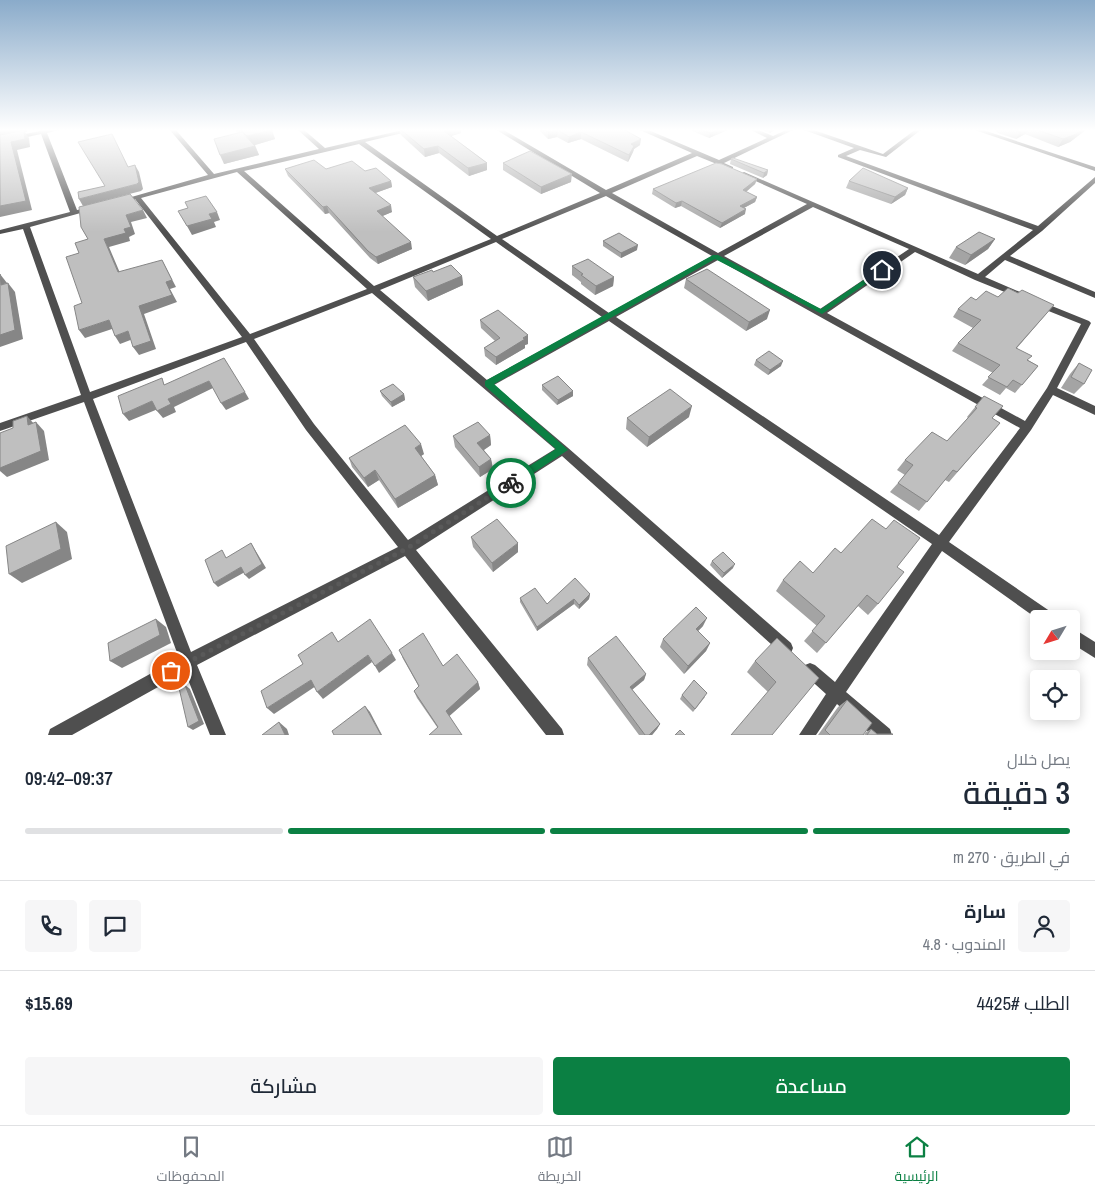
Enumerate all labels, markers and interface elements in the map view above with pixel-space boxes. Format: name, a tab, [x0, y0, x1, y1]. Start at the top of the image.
pin	[861, 249, 903, 291]
icon: home	[868, 256, 896, 284]
courier	[486, 458, 536, 508]
icon: bike	[497, 469, 525, 497]
north arrow	[1030, 610, 1080, 660]
map controls	[1030, 610, 1080, 720]
pin	[150, 650, 192, 692]
icon: bag	[157, 657, 185, 685]
button: locate	[1030, 670, 1080, 720]
text: يصل خلال	[1007, 748, 1070, 770]
text: 09:37–09:42	[25, 765, 113, 791]
text: 3 دقيقة	[963, 771, 1070, 814]
text: في الطريق · 270 m	[953, 846, 1070, 868]
text: سارة	[964, 898, 1006, 924]
button: phone	[25, 900, 77, 952]
button: chat	[89, 900, 141, 952]
button: person	[1018, 900, 1070, 952]
text: المندوب · 4.8	[923, 933, 1006, 955]
text: $15.69	[25, 990, 73, 1016]
text: الطلب #4425	[976, 990, 1070, 1016]
button: مشاركة	[25, 1057, 543, 1115]
button: مساعدة	[553, 1057, 1070, 1115]
tab: المحفوظات	[157, 1133, 225, 1189]
tab: الخريطة	[538, 1133, 581, 1189]
tab: الرئيسية	[895, 1133, 938, 1189]

